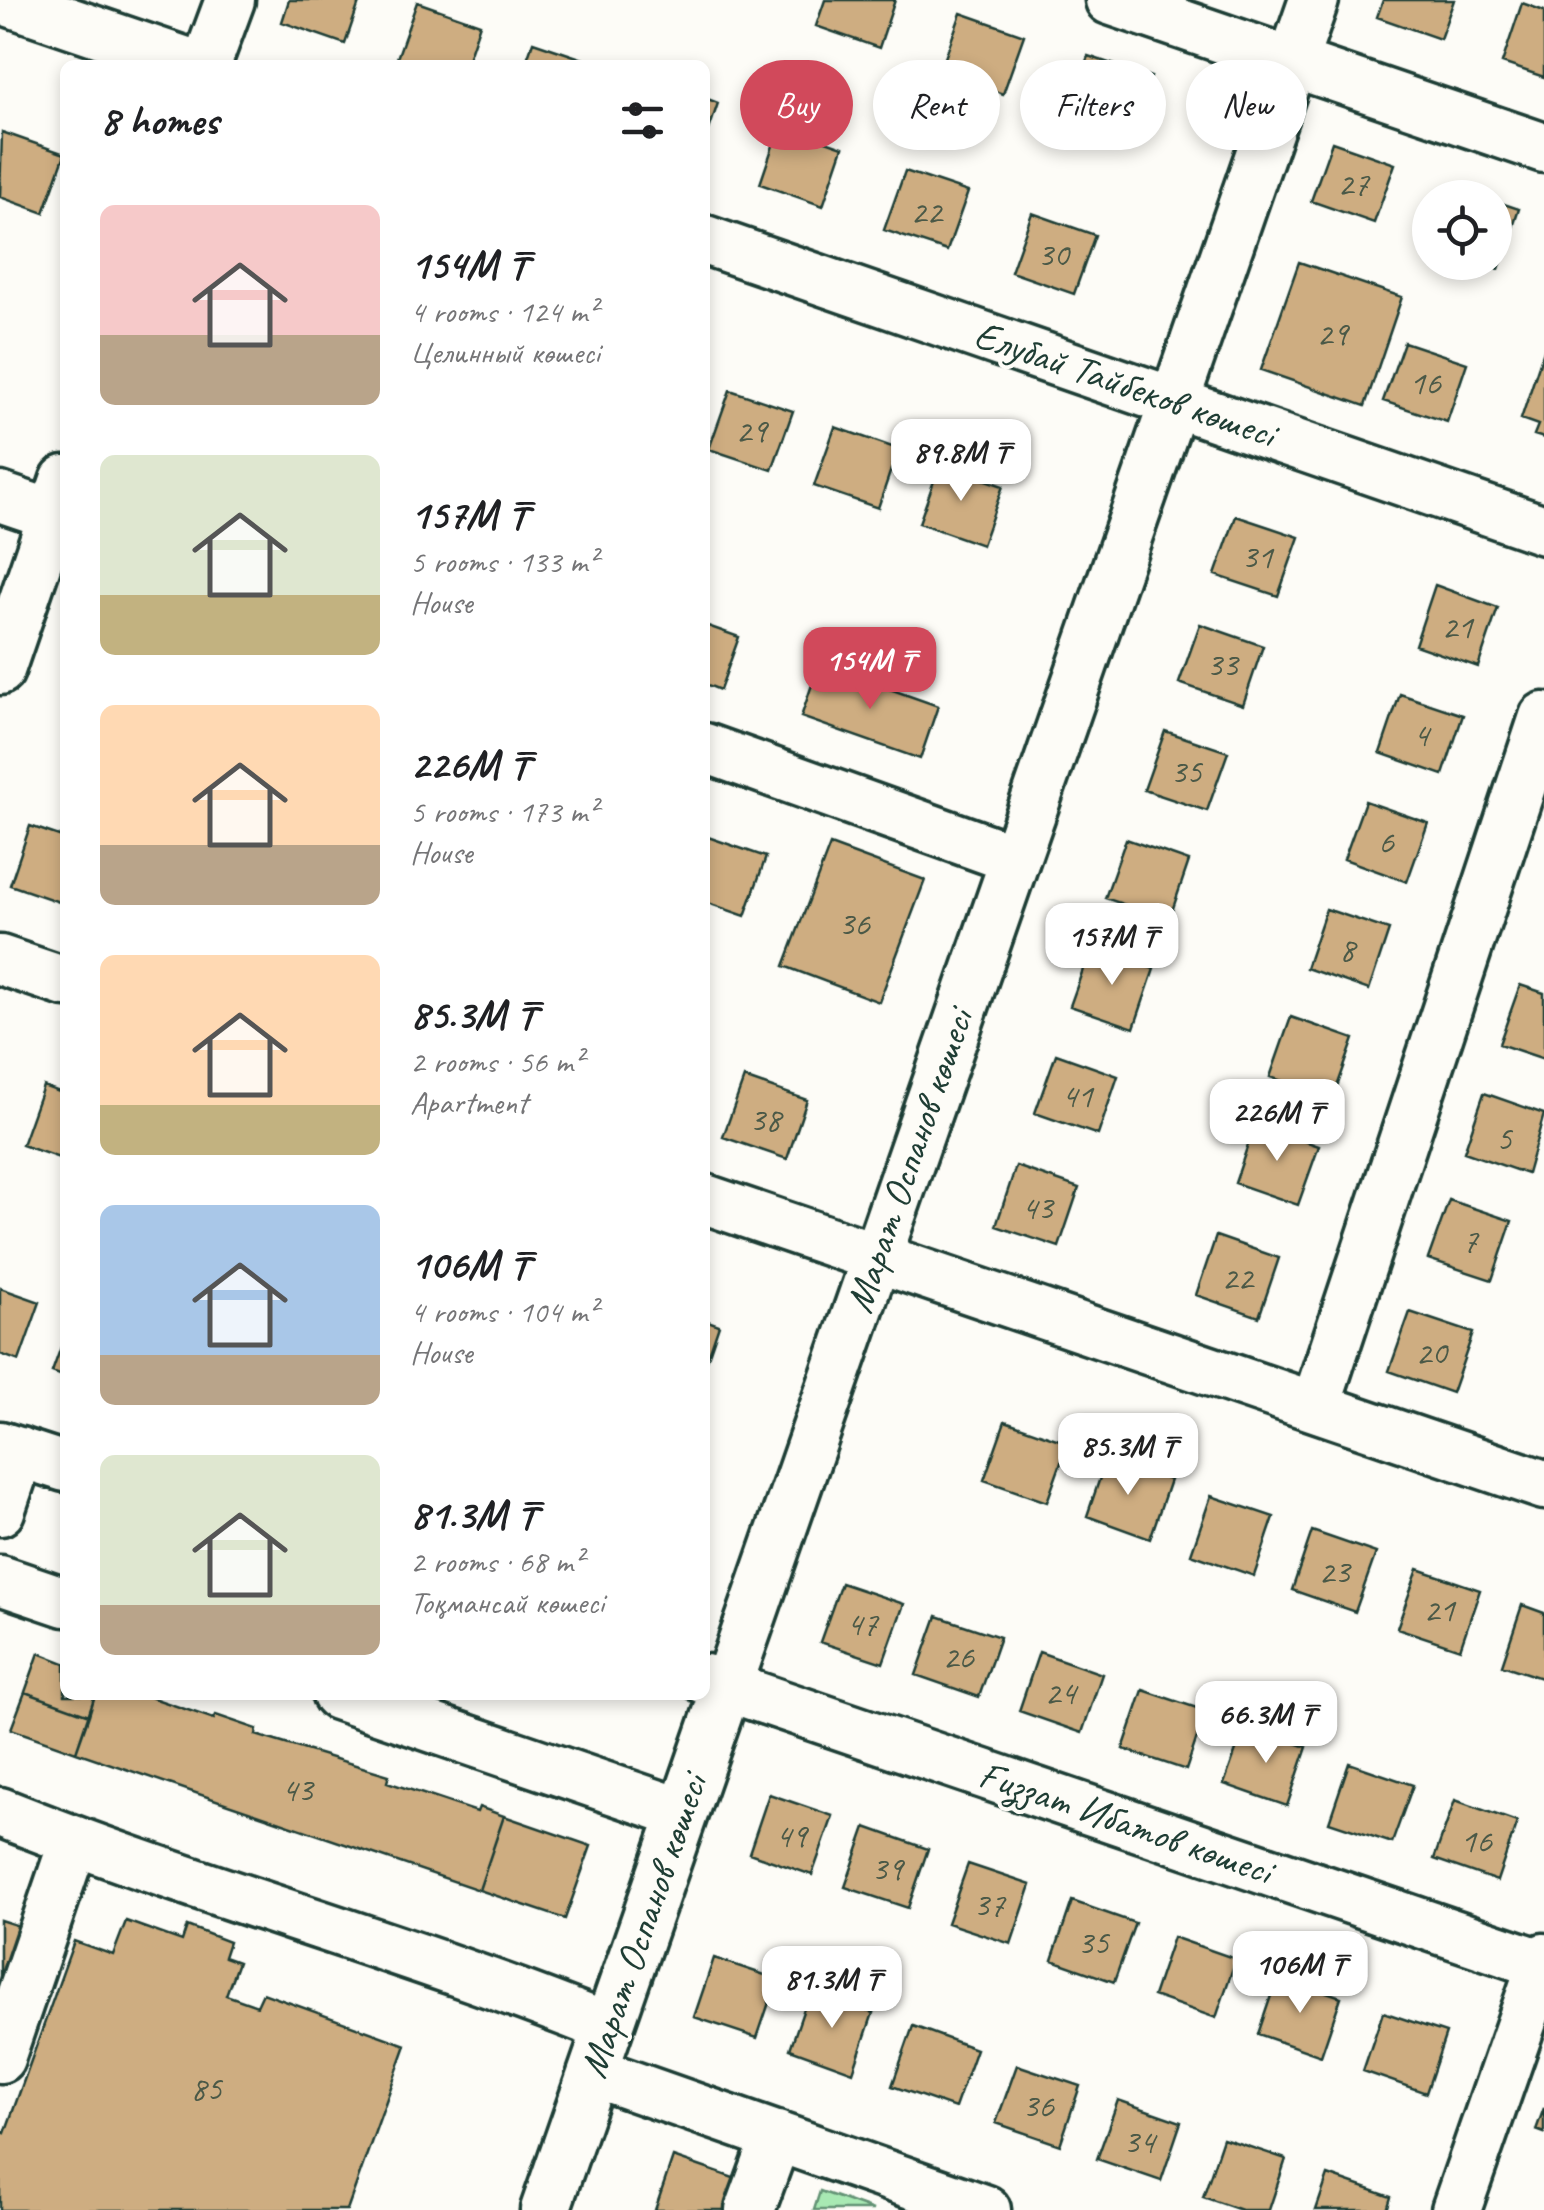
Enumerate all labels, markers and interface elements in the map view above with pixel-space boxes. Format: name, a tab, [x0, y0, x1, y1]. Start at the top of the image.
chip: Buy	[740, 60, 853, 150]
chip: Rent	[873, 60, 1000, 150]
chip: Filters	[1020, 60, 1166, 150]
chip: New	[1186, 60, 1307, 150]
icon: filters	[615, 93, 670, 148]
text: 8 homes	[100, 94, 219, 147]
house number: 27	[1337, 161, 1371, 206]
map controls	[1412, 180, 1512, 280]
button: locate	[1412, 180, 1512, 280]
house number: 22	[910, 189, 945, 234]
house number: 30	[1037, 232, 1071, 277]
text: 154M ₸	[410, 238, 527, 291]
icon: home	[180, 245, 300, 365]
text: 4 rooms · 124 m²	[410, 291, 597, 332]
street label: Елубай Тайбеков көшесі	[968, 309, 1286, 460]
house number: 29	[1316, 311, 1351, 356]
text: Целинный көшесі	[410, 332, 600, 373]
house number: 16	[1409, 360, 1442, 405]
house number: 29	[735, 408, 770, 453]
pin: 89.8M ₸	[869, 419, 1053, 504]
text: 89.8M ₸	[913, 431, 1009, 472]
text: 157M ₸	[410, 488, 527, 541]
icon: home	[180, 495, 300, 615]
house number: 31	[1241, 534, 1275, 579]
text: 5 rooms · 133 m²	[410, 541, 597, 582]
text: House	[410, 582, 472, 623]
house number: 21	[1441, 604, 1475, 649]
pin: 154M ₸	[789, 627, 951, 712]
text: 154M ₸	[825, 639, 915, 680]
house number: 33	[1206, 642, 1240, 687]
house number: 4	[1413, 712, 1432, 757]
text: 226M ₸	[410, 738, 529, 791]
icon: home	[180, 745, 300, 865]
house number: 35	[1170, 749, 1204, 794]
text: 5 rooms · 173 m²	[410, 791, 597, 832]
house number: 6	[1378, 819, 1395, 864]
text: House	[410, 832, 472, 873]
house number: 36	[838, 901, 871, 946]
pin: 157M ₸	[1031, 903, 1193, 988]
text: 157M ₸	[1067, 915, 1157, 956]
house number: 8	[1339, 927, 1358, 972]
text: 85.3M ₸	[410, 988, 536, 1041]
icon: home	[180, 995, 300, 1115]
street label: Марат Оспанов көшесі	[834, 999, 986, 1319]
text: 2 rooms · 56 m²	[410, 1041, 583, 1082]
house number: 41	[1061, 1073, 1095, 1118]
pin: 226M ₸	[1196, 1079, 1358, 1164]
text: Apartment	[410, 1082, 528, 1123]
text: 226M ₸	[1232, 1091, 1322, 1132]
house number: 38	[749, 1097, 784, 1142]
house number: 5	[1496, 1116, 1514, 1161]
house number: 43	[1021, 1185, 1055, 1230]
house number: 7	[1462, 1218, 1480, 1263]
text: 106M ₸	[410, 1238, 529, 1291]
icon: home	[180, 1245, 300, 1365]
house number: 22	[1221, 1255, 1256, 1300]
text: 4 rooms · 104 m²	[410, 1291, 597, 1332]
house number: 20	[1415, 1330, 1449, 1375]
text: House	[410, 1332, 472, 1373]
pin: 85.3M ₸	[1036, 1413, 1220, 1498]
text: 85.3M ₸	[1080, 1425, 1176, 1466]
text: 81.3M ₸	[410, 1488, 536, 1541]
icon: home	[180, 1495, 300, 1615]
text: 2 rooms · 68 m²	[410, 1541, 583, 1582]
house number: 23	[1318, 1549, 1352, 1594]
text: Тоқмансай көшесі	[410, 1582, 604, 1623]
house number: 21	[1423, 1587, 1457, 1632]
house number: 47	[846, 1601, 880, 1646]
house number: 26	[942, 1634, 975, 1679]
house number: 24	[1044, 1670, 1079, 1715]
pin: 66.3M ₸	[1174, 1681, 1358, 1766]
text: 66.3M ₸	[1217, 1693, 1315, 1734]
street label: Ғиззат Ибатов көшесі	[971, 1748, 1283, 1897]
street label: Марат Оспанов көшесі	[568, 1764, 720, 2084]
house number: 43	[281, 1767, 315, 1812]
house number: 49	[775, 1813, 810, 1858]
house number: 16	[1460, 1818, 1493, 1863]
house number: 39	[871, 1846, 906, 1891]
house number: 37	[973, 1882, 1007, 1927]
house number: 35	[1077, 1920, 1111, 1965]
pin: 106M ₸	[1219, 1931, 1381, 2016]
text: 106M ₸	[1255, 1943, 1345, 1984]
pin: 81.3M ₸	[740, 1946, 924, 2031]
text: 81.3M ₸	[784, 1958, 880, 1999]
house number: 85	[190, 2066, 224, 2111]
house number: 36	[1022, 2083, 1055, 2128]
house number: 34	[1123, 2119, 1158, 2164]

